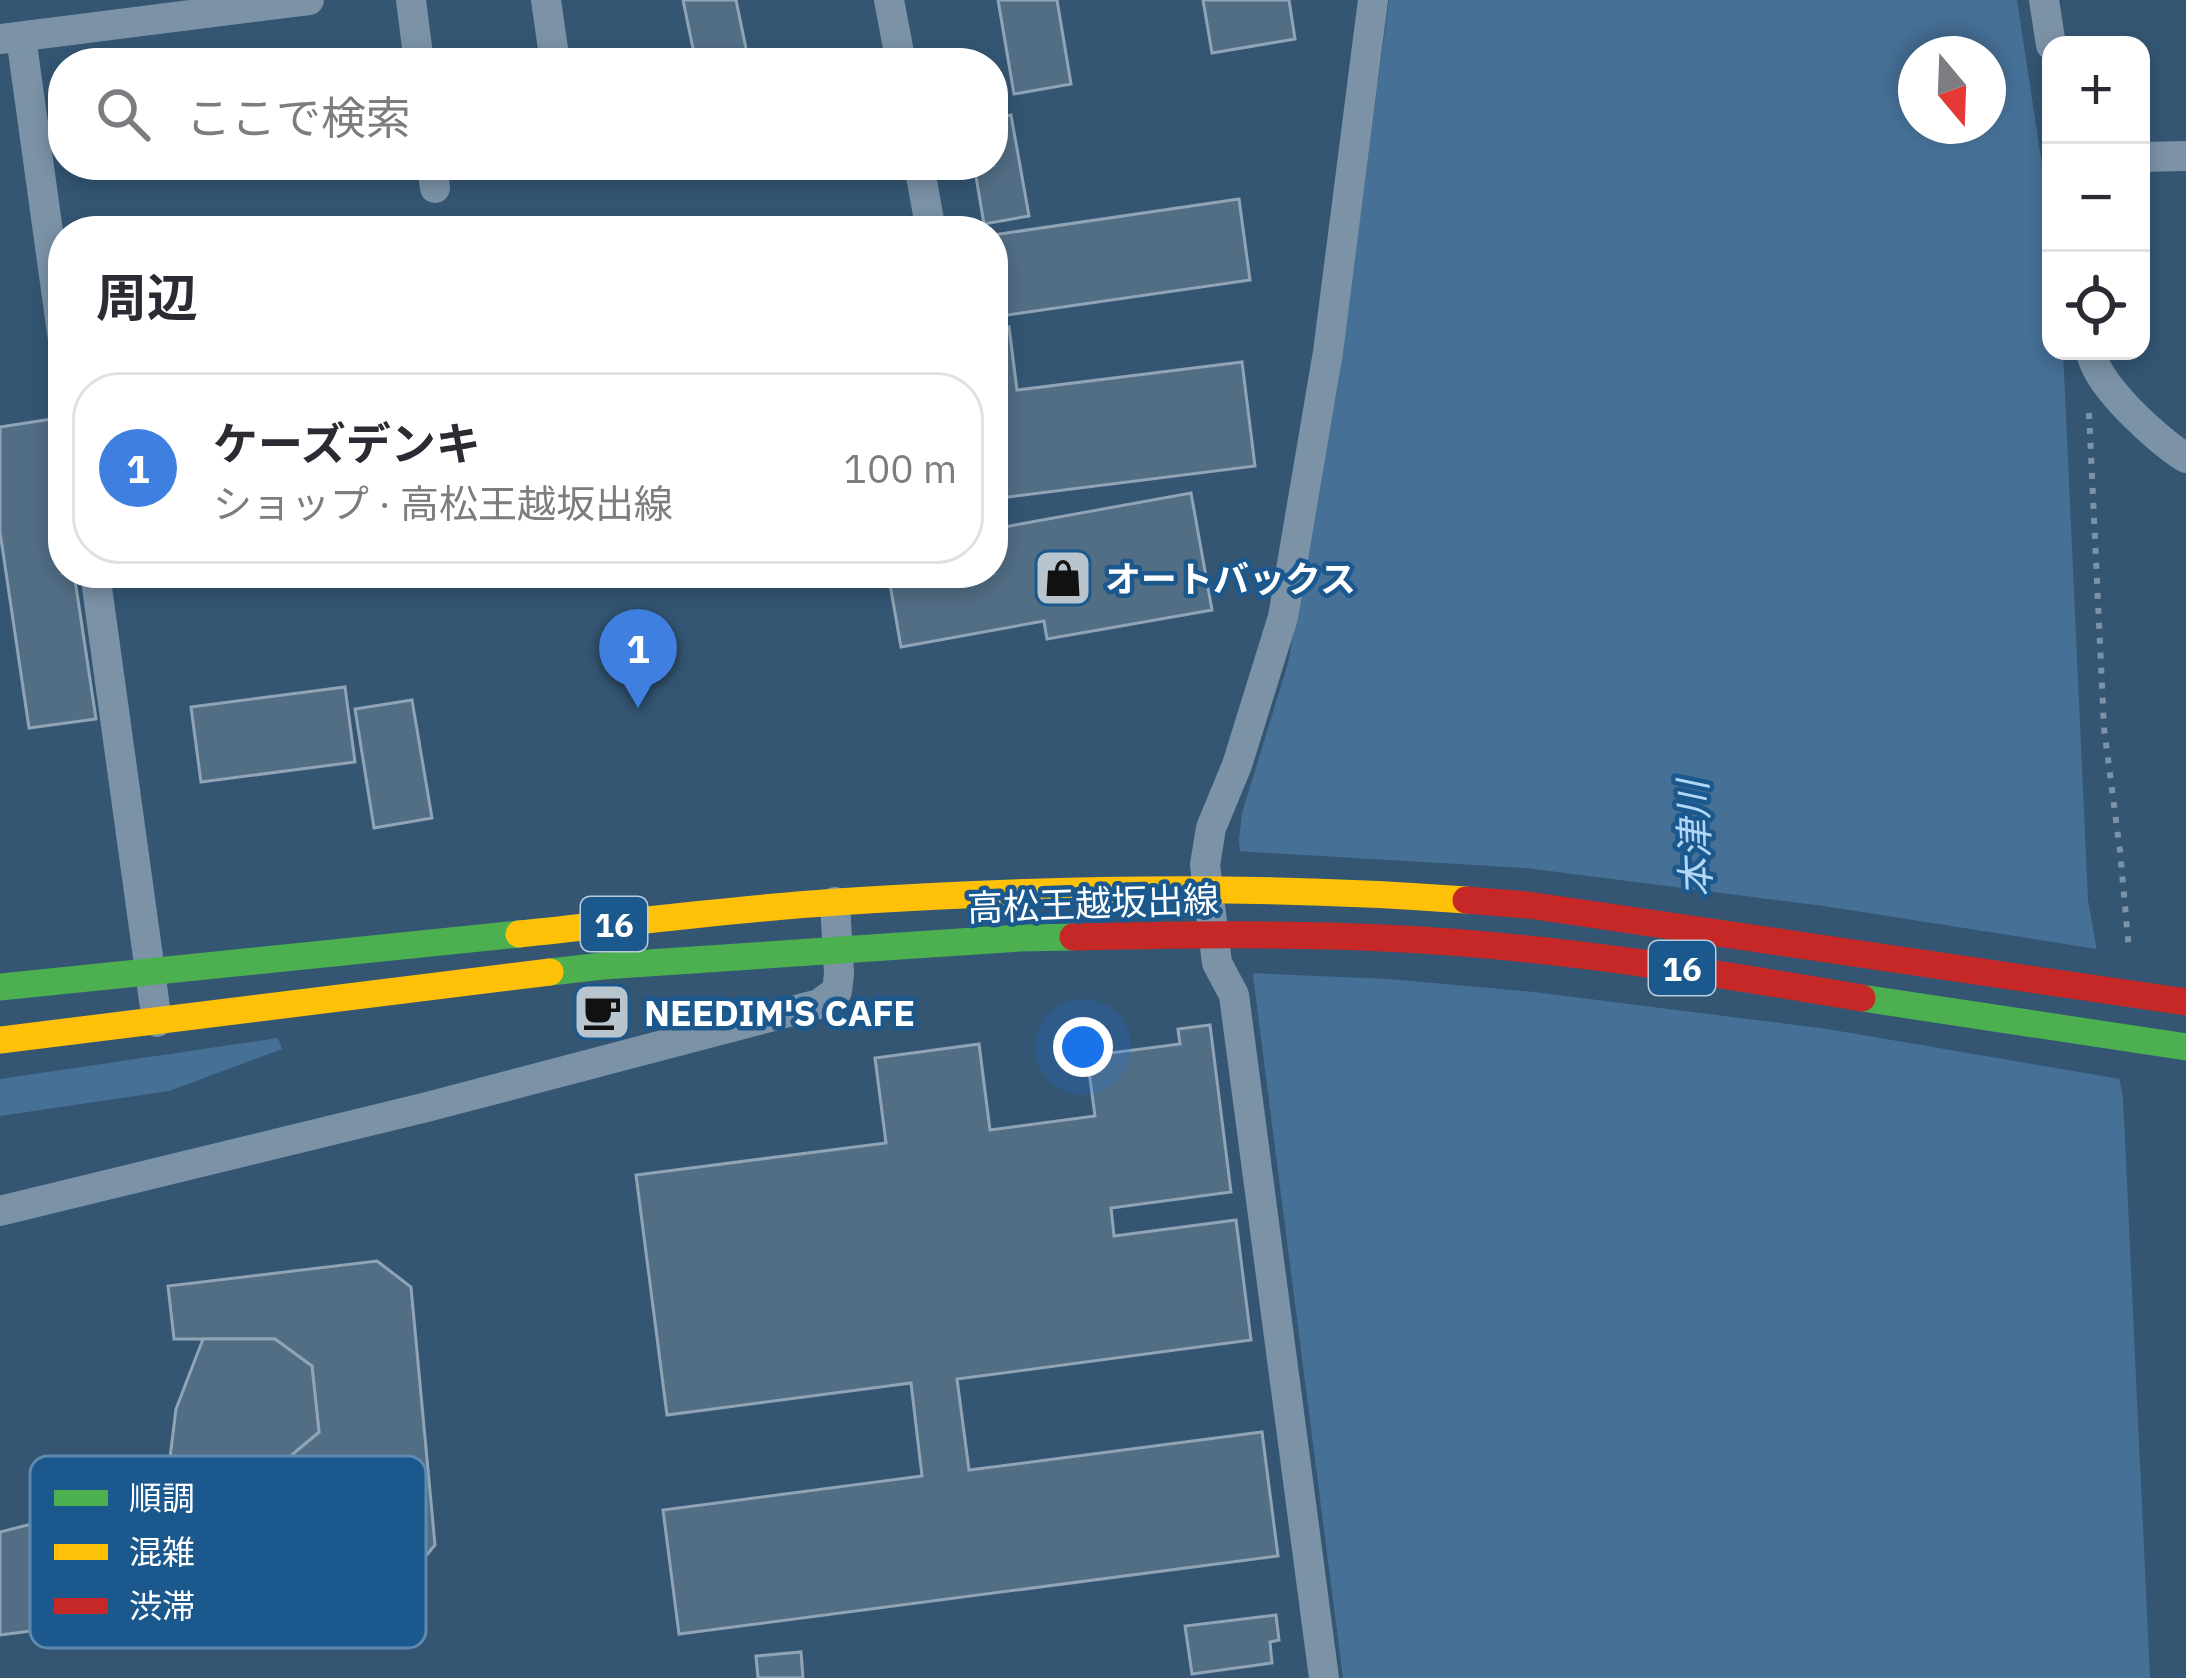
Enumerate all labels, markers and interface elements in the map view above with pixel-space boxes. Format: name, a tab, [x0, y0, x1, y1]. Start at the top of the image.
north arrow	[1898, 36, 2006, 144]
map controls	[2042, 36, 2150, 360]
button: +	[2042, 36, 2150, 144]
search box	[48, 48, 1008, 180]
icon: search	[90, 81, 156, 147]
text: ここで検索	[186, 88, 411, 146]
button: −	[2042, 144, 2150, 252]
button: locate	[2042, 252, 2150, 360]
text: 周辺	[96, 264, 198, 330]
text: ケーズデンキ	[213, 414, 481, 472]
text: 1	[126, 443, 150, 494]
text: 100 m	[844, 443, 957, 494]
text: ショップ · 高松王越坂出線	[213, 478, 673, 529]
shop icon: オートバックス	[1032, 547, 1094, 609]
place label: オートバックス	[1105, 555, 1356, 602]
pin: 1	[599, 609, 677, 708]
water label: 本津川	[1666, 776, 1722, 898]
street label: 高松王越坂出線	[966, 875, 1220, 931]
road number: 16	[581, 897, 647, 951]
road number: 16	[1649, 941, 1715, 995]
cafe icon: NEEDIM'S CAFE	[571, 981, 633, 1043]
place label: NEEDIM'S CAFE	[644, 989, 915, 1036]
your location	[1053, 1017, 1113, 1077]
legend	[30, 1456, 426, 1648]
text: 順調	[129, 1476, 195, 1519]
text: 混雑	[129, 1530, 195, 1573]
text: 渋滞	[129, 1584, 195, 1627]

